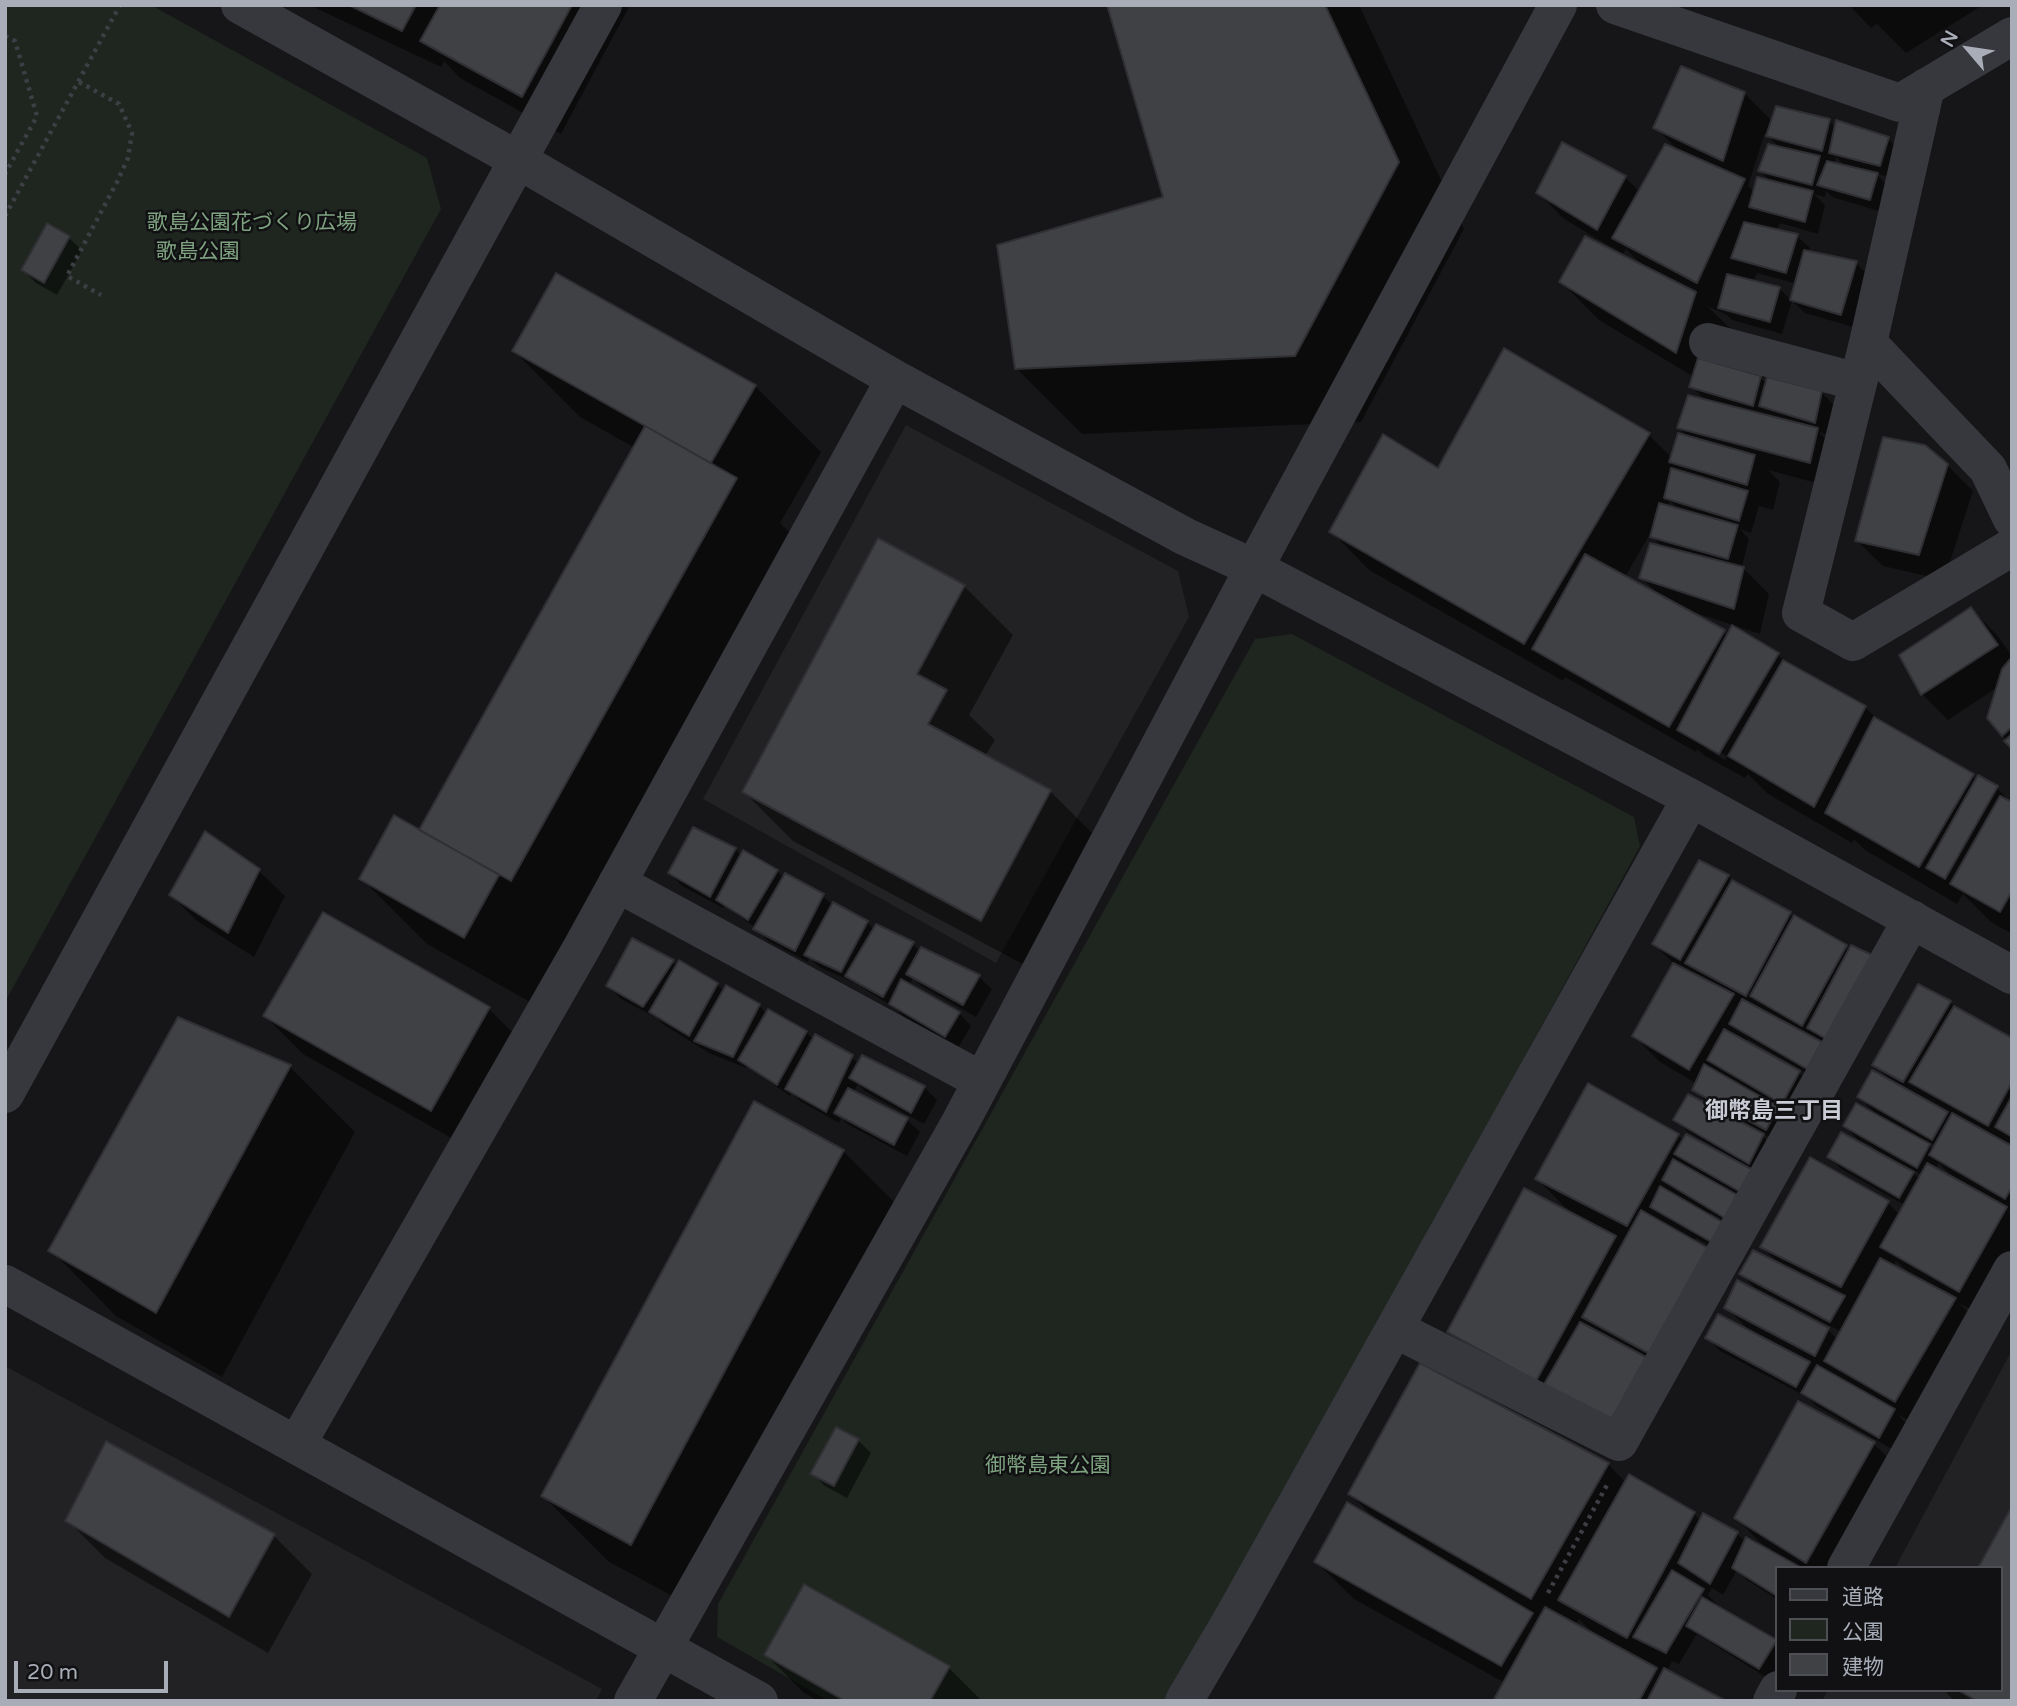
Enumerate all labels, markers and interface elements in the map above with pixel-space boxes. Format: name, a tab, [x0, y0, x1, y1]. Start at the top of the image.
north arrow	[1933, 14, 2003, 84]
text: N	[1936, 27, 1963, 51]
park label: 歌島公園花づくり広場	[147, 210, 357, 236]
park label: 歌島公園	[156, 239, 240, 265]
district label: 御幣島三丁目	[1705, 1098, 1843, 1126]
park label: 御幣島東公園	[985, 1453, 1111, 1479]
legend	[1776, 1566, 2003, 1692]
text: 道路	[1842, 1585, 1884, 1610]
text: 公園	[1842, 1620, 1884, 1645]
scale bar	[18, 1646, 172, 1690]
text: 建物	[1842, 1655, 1884, 1680]
text: 20 m	[27, 1660, 78, 1685]

